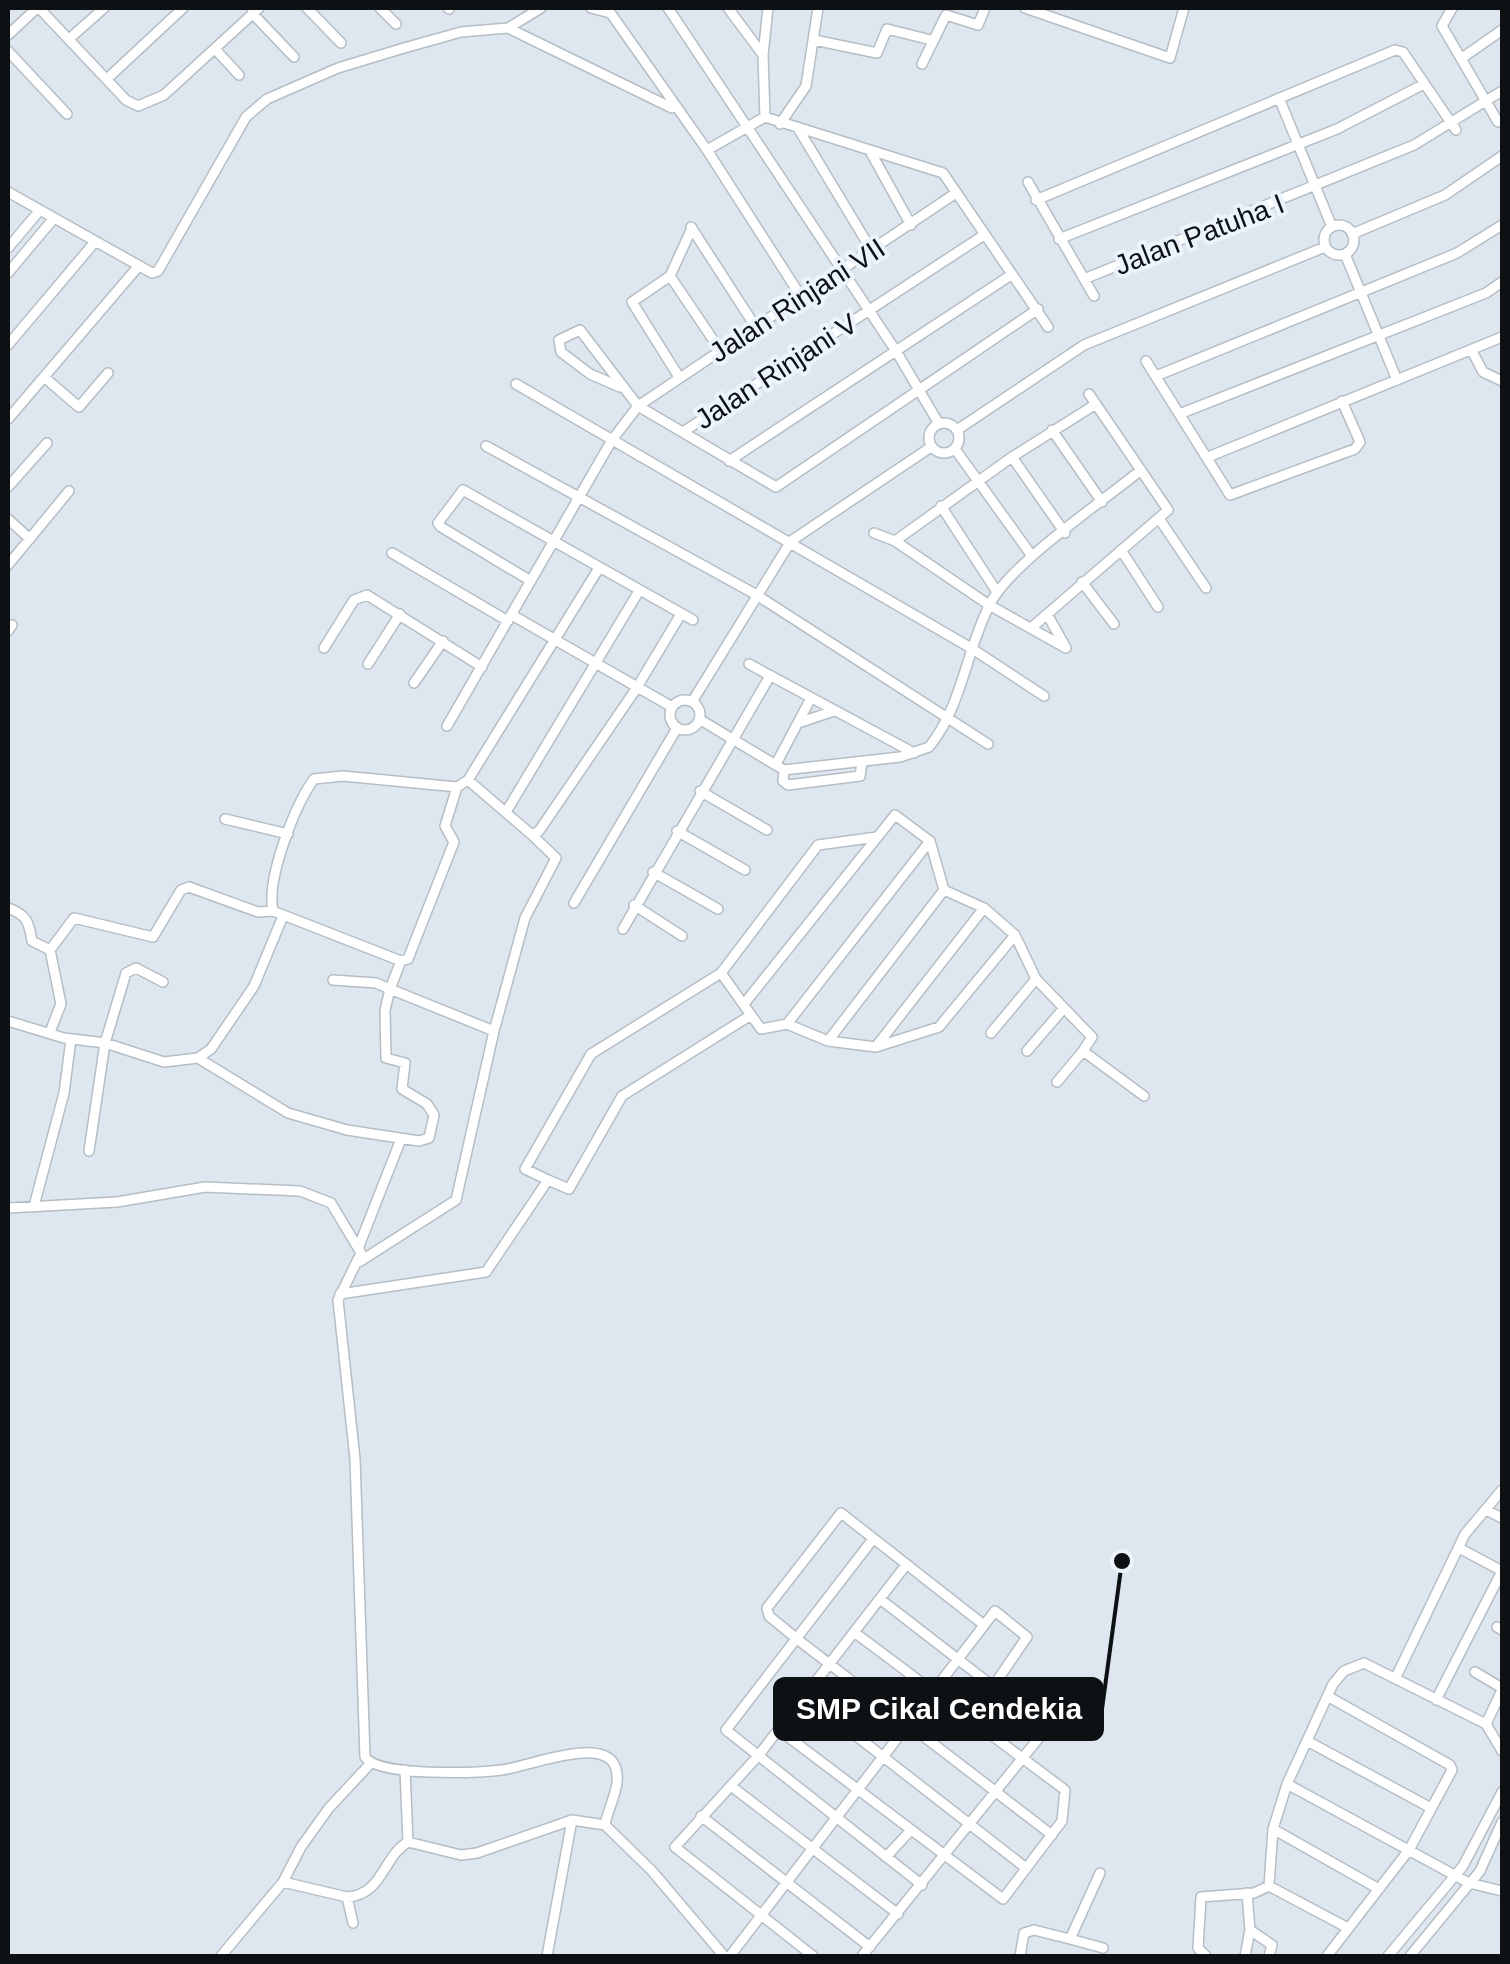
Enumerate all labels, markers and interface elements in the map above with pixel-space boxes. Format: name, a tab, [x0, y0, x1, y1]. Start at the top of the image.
street label: Jalan Patuha I	[1110, 188, 1288, 281]
street label: Jalan Rinjani VII	[704, 232, 891, 369]
street label: Jalan Rinjani V	[690, 307, 863, 435]
callout: SMP Cikal Cendekia	[775, 1679, 1102, 1739]
text: SMP Cikal Cendekia	[796, 1692, 1082, 1725]

